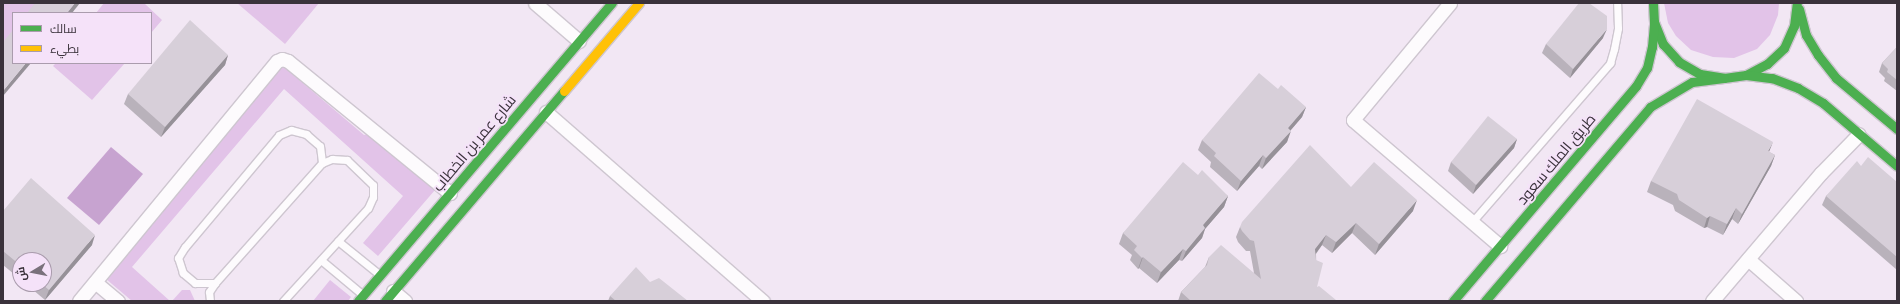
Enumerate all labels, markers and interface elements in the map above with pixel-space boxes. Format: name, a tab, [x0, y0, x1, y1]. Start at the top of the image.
legend	[12, 12, 152, 64]
text: سالك	[50, 21, 77, 35]
text: بطيء	[50, 41, 79, 55]
street label: شارع عمر بن الخطاب	[428, 91, 520, 195]
street label: طريق الملك سعود	[1513, 110, 1599, 208]
north arrow	[12, 252, 52, 292]
text: ش	[13, 266, 28, 282]

